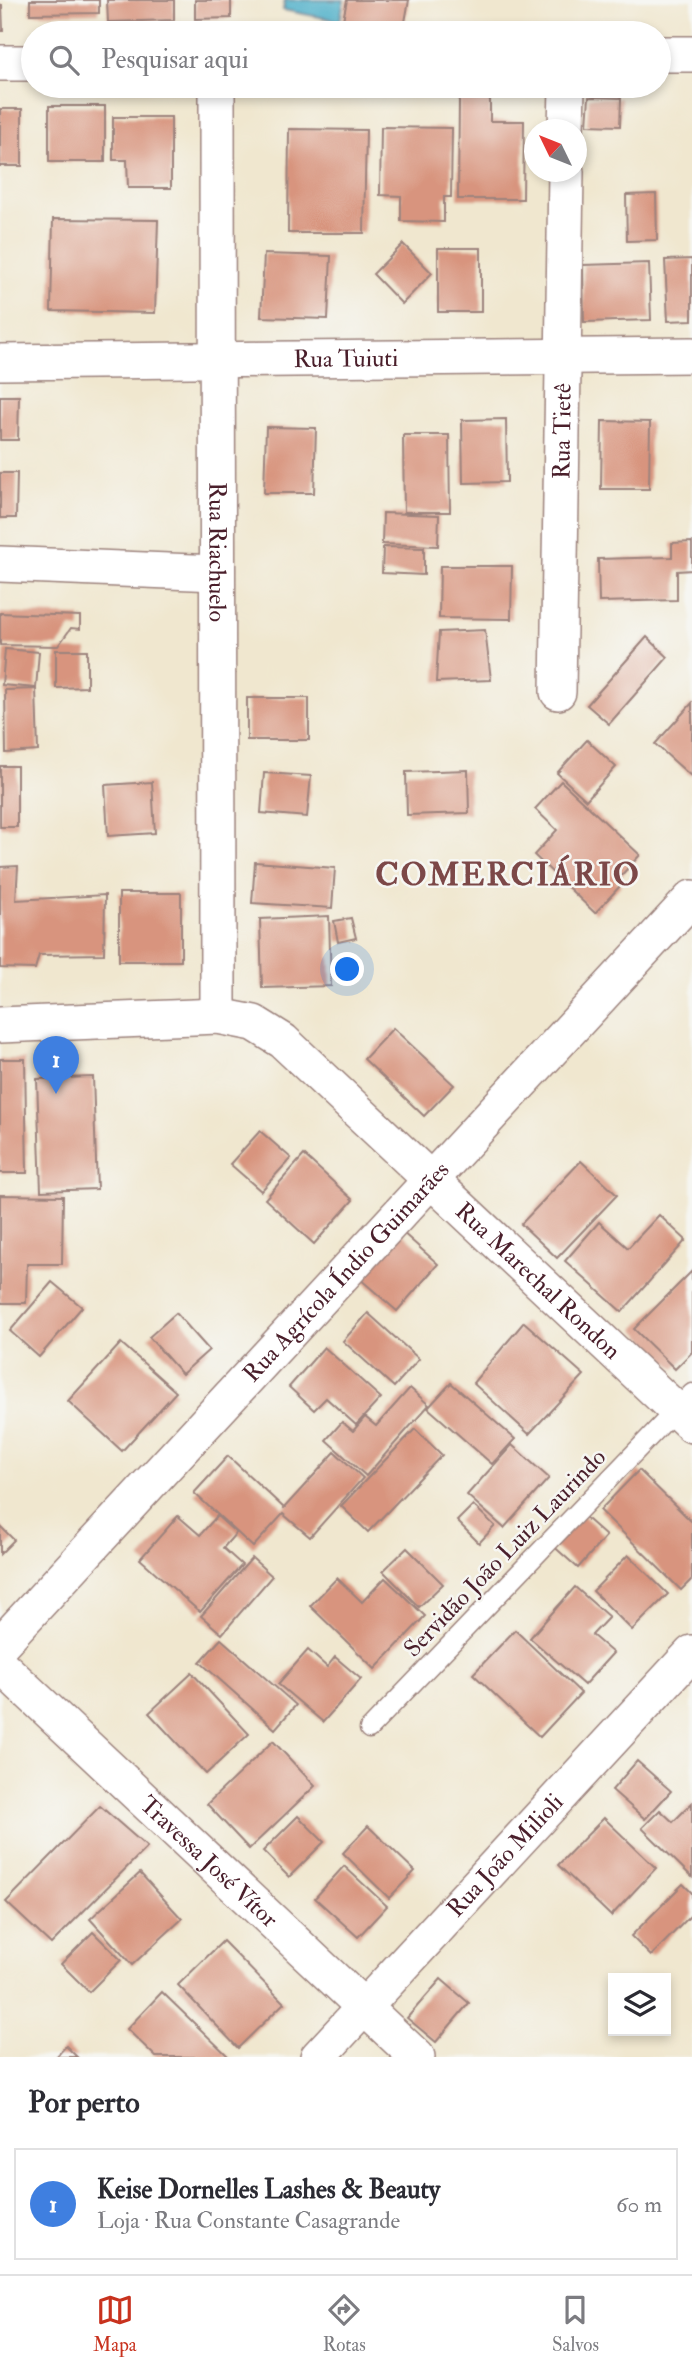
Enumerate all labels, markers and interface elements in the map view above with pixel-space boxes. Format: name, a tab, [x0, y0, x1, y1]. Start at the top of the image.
search box	[21, 21, 671, 98]
icon: search	[45, 41, 83, 79]
text: Pesquisar aqui	[101, 44, 249, 76]
north arrow	[524, 119, 587, 182]
street label: Rua Tuiuti	[293, 342, 399, 375]
street label: Rua Tietê	[546, 383, 578, 479]
street label: Rua Riachuelo	[202, 482, 233, 622]
district label: COMERCIÁRIO	[375, 854, 641, 895]
your location	[330, 952, 364, 986]
pin: 1	[33, 1036, 79, 1094]
street label: Rua Agrícola Índio Guimarães	[236, 1155, 456, 1389]
street label: Rua Marechal Rondon	[449, 1195, 628, 1366]
street label: Servidão João Luiz Laurindo	[397, 1442, 613, 1664]
street label: Rua João Milioli	[440, 1787, 570, 1924]
street label: Travessa José Vítor	[133, 1789, 285, 1934]
map controls	[608, 1973, 671, 2036]
button: layers	[608, 1973, 671, 2036]
text: Por perto	[28, 2084, 140, 2121]
text: Keise Dornelles Lashes & Beauty	[97, 2174, 440, 2206]
text: 1	[49, 2190, 57, 2219]
text: 60 m	[616, 2190, 662, 2219]
text: Loja · Rua Constante Casagrande	[97, 2206, 400, 2235]
tab: Mapa	[93, 2291, 137, 2357]
tab: Rotas	[323, 2291, 366, 2357]
tab: Salvos	[552, 2291, 599, 2357]

